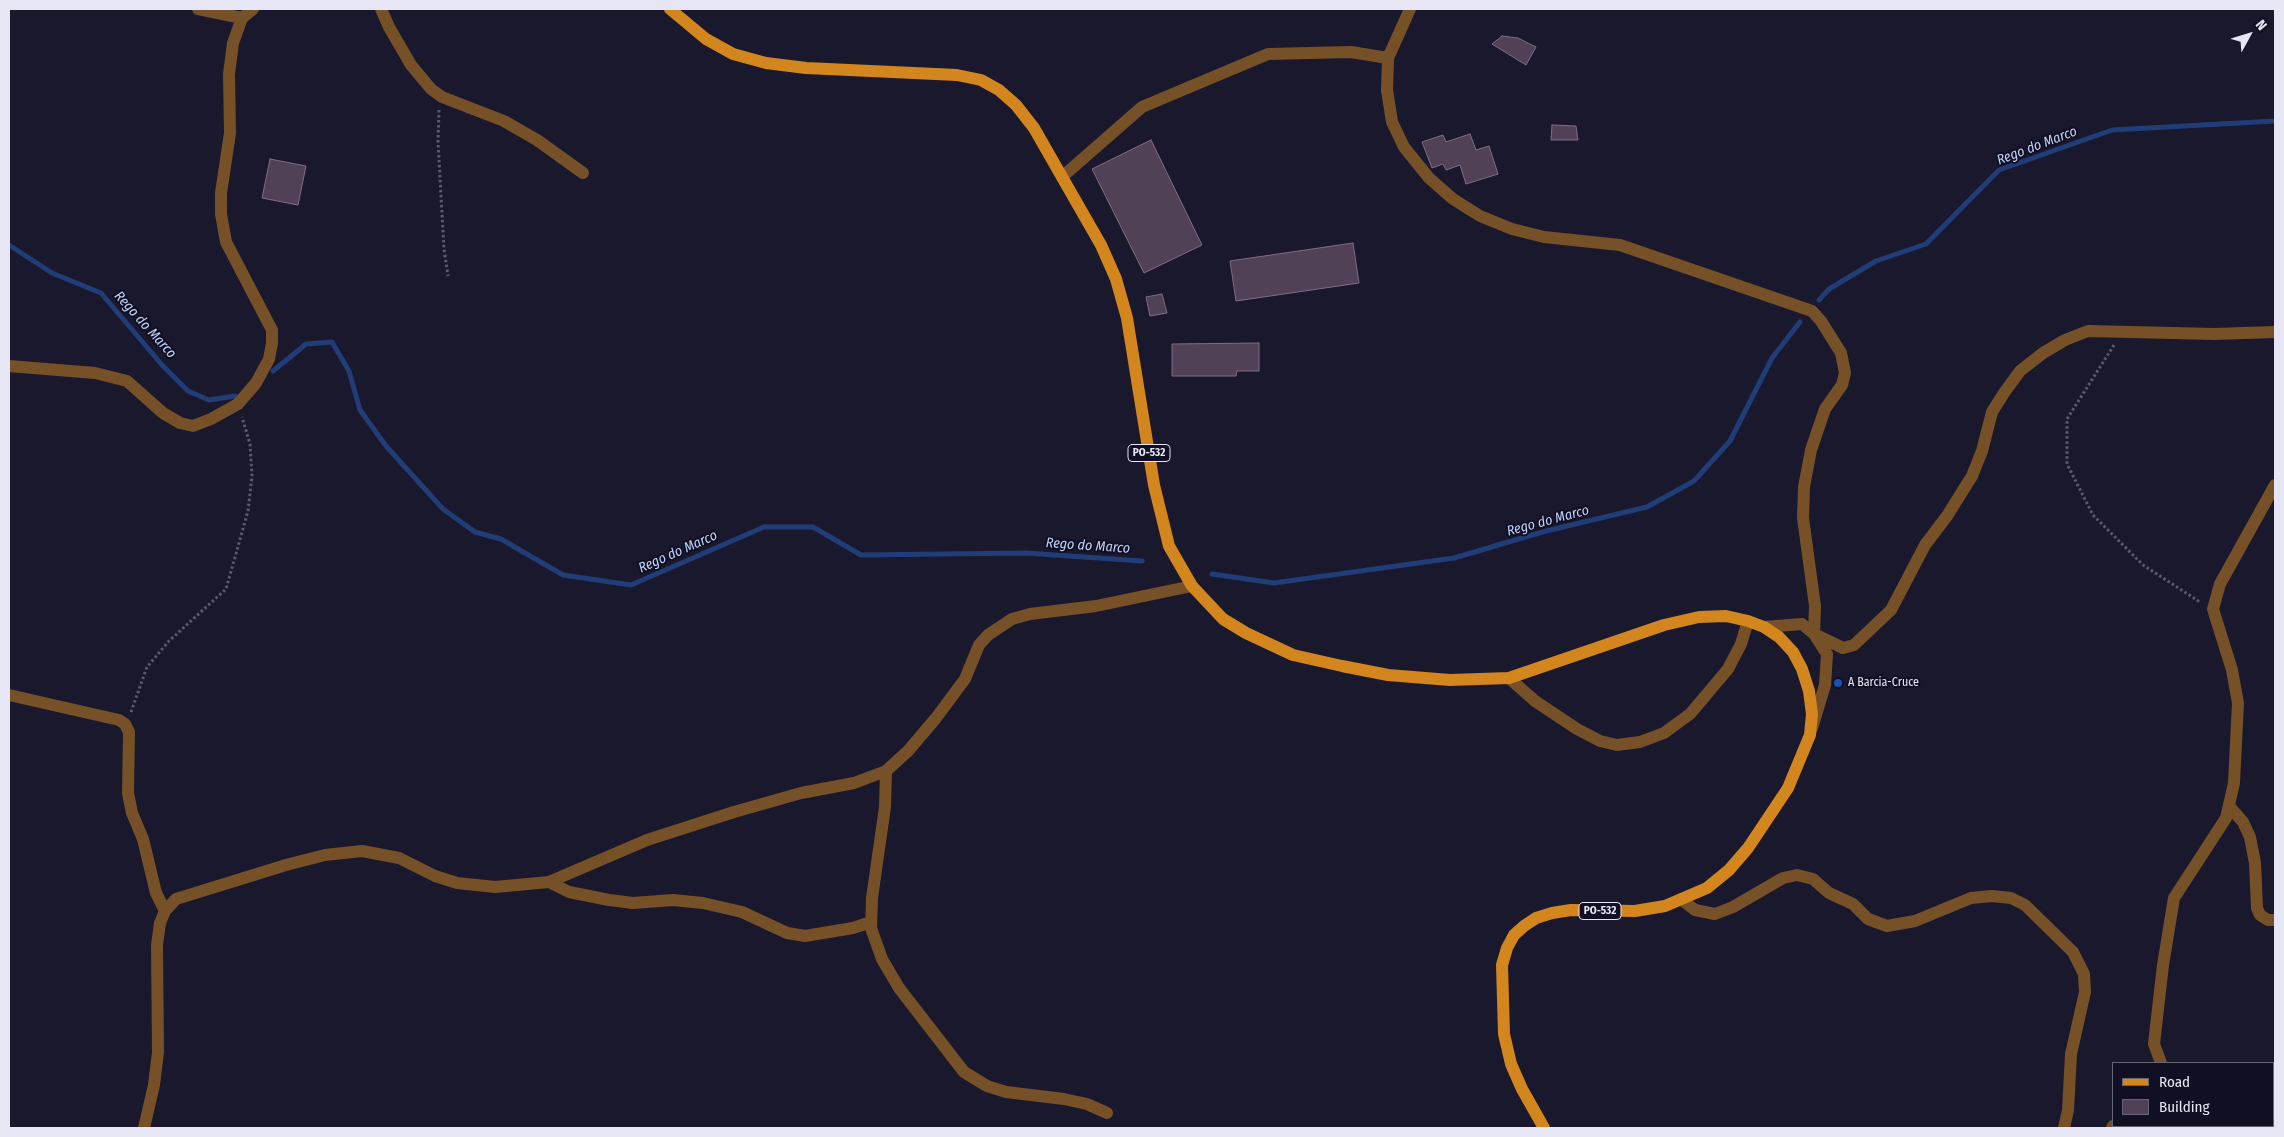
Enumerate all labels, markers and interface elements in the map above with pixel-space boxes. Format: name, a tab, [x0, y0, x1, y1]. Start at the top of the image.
north arrow	[2224, 10, 2274, 60]
text: N	[2252, 17, 2270, 34]
water label: Rego do Marco	[1995, 123, 2079, 169]
water label: Rego do Marco	[110, 288, 180, 362]
road number: PO-532	[1128, 444, 1170, 462]
water label: Rego do Marco	[1505, 502, 1591, 540]
water label: Rego do Marco	[636, 527, 720, 577]
water label: Rego do Marco	[1045, 535, 1131, 557]
place label: A Barcia-Cruce	[1848, 676, 1919, 690]
marker: A Barcia-Cruce	[1832, 677, 1844, 689]
road number: PO-532	[1579, 902, 1621, 919]
legend	[2112, 1062, 2274, 1127]
text: Road	[2159, 1073, 2190, 1091]
text: Building	[2159, 1098, 2210, 1116]

